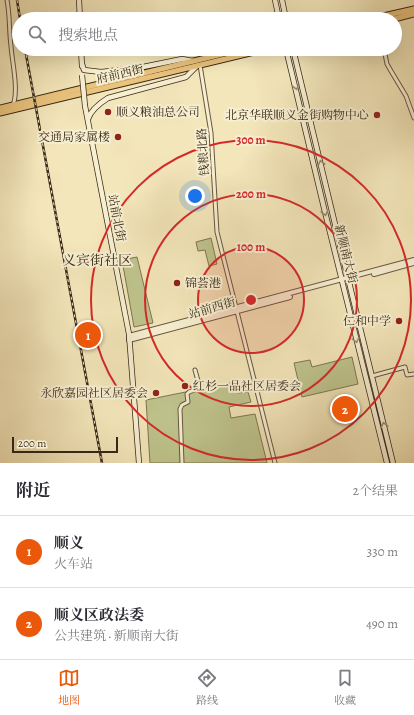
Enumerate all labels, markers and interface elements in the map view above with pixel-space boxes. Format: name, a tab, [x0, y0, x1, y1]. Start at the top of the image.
search box	[12, 12, 402, 56]
icon: search	[26, 23, 48, 45]
text: 搜索地点	[58, 25, 118, 45]
street label: 府前西街	[95, 61, 146, 87]
one-way arrow	[291, 84, 299, 90]
place label: 顺义粮油总公司	[116, 104, 200, 120]
marker: 顺义粮油总公司	[103, 107, 113, 117]
place label: 北京华联顺义金街购物中心	[225, 107, 369, 123]
marker: 北京华联顺义金街购物中心	[372, 110, 382, 120]
street label: 钱粮北路	[193, 127, 213, 177]
place label: 交通局家属楼	[38, 129, 110, 145]
marker: 交通局家属楼	[113, 132, 123, 142]
text: 300 m	[236, 132, 266, 148]
one-way arrow	[317, 159, 325, 166]
your location	[185, 186, 205, 206]
text: 200 m	[236, 186, 266, 202]
street label: 站前北街	[105, 193, 130, 244]
one-way arrow	[321, 210, 329, 217]
street label: 新顺南大街	[331, 223, 361, 286]
text: 100 m	[237, 239, 265, 255]
district label: 义宾街社区	[62, 251, 132, 270]
place label: 锦荟港	[185, 275, 221, 291]
marker: 锦荟港	[172, 278, 182, 288]
street label: 站前西街	[187, 293, 238, 322]
centre of rings	[244, 293, 258, 307]
place label: 仁和中学	[343, 313, 391, 329]
marker: 仁和中学	[394, 316, 404, 326]
pin: 1	[75, 320, 101, 350]
one-way arrow	[352, 337, 360, 343]
place label: 红杉一品社区居委会	[193, 378, 301, 394]
marker: 红杉一品社区居委会	[180, 381, 190, 391]
place label: 永欣嘉园社区居委会	[40, 385, 148, 401]
marker: 永欣嘉园社区居委会	[151, 388, 161, 398]
pin: 2	[332, 394, 358, 424]
one-way arrow	[380, 422, 388, 428]
scale bar	[12, 435, 118, 454]
text: 200 m	[18, 436, 46, 451]
text: 附近	[16, 479, 50, 502]
text: 2个结果	[353, 482, 398, 499]
text: 顺义	[54, 533, 84, 553]
text: 1	[27, 543, 31, 560]
text: 330 m	[367, 543, 398, 560]
text: 火车站	[54, 555, 93, 572]
text: 顺义区政法委	[54, 605, 144, 625]
text: 2	[26, 615, 32, 632]
text: 490 m	[366, 615, 398, 632]
text: 公共建筑 · 新顺南大街	[54, 627, 179, 644]
tab: 地图	[58, 667, 80, 708]
tab: 路线	[196, 667, 218, 708]
tab: 收藏	[334, 667, 356, 708]

